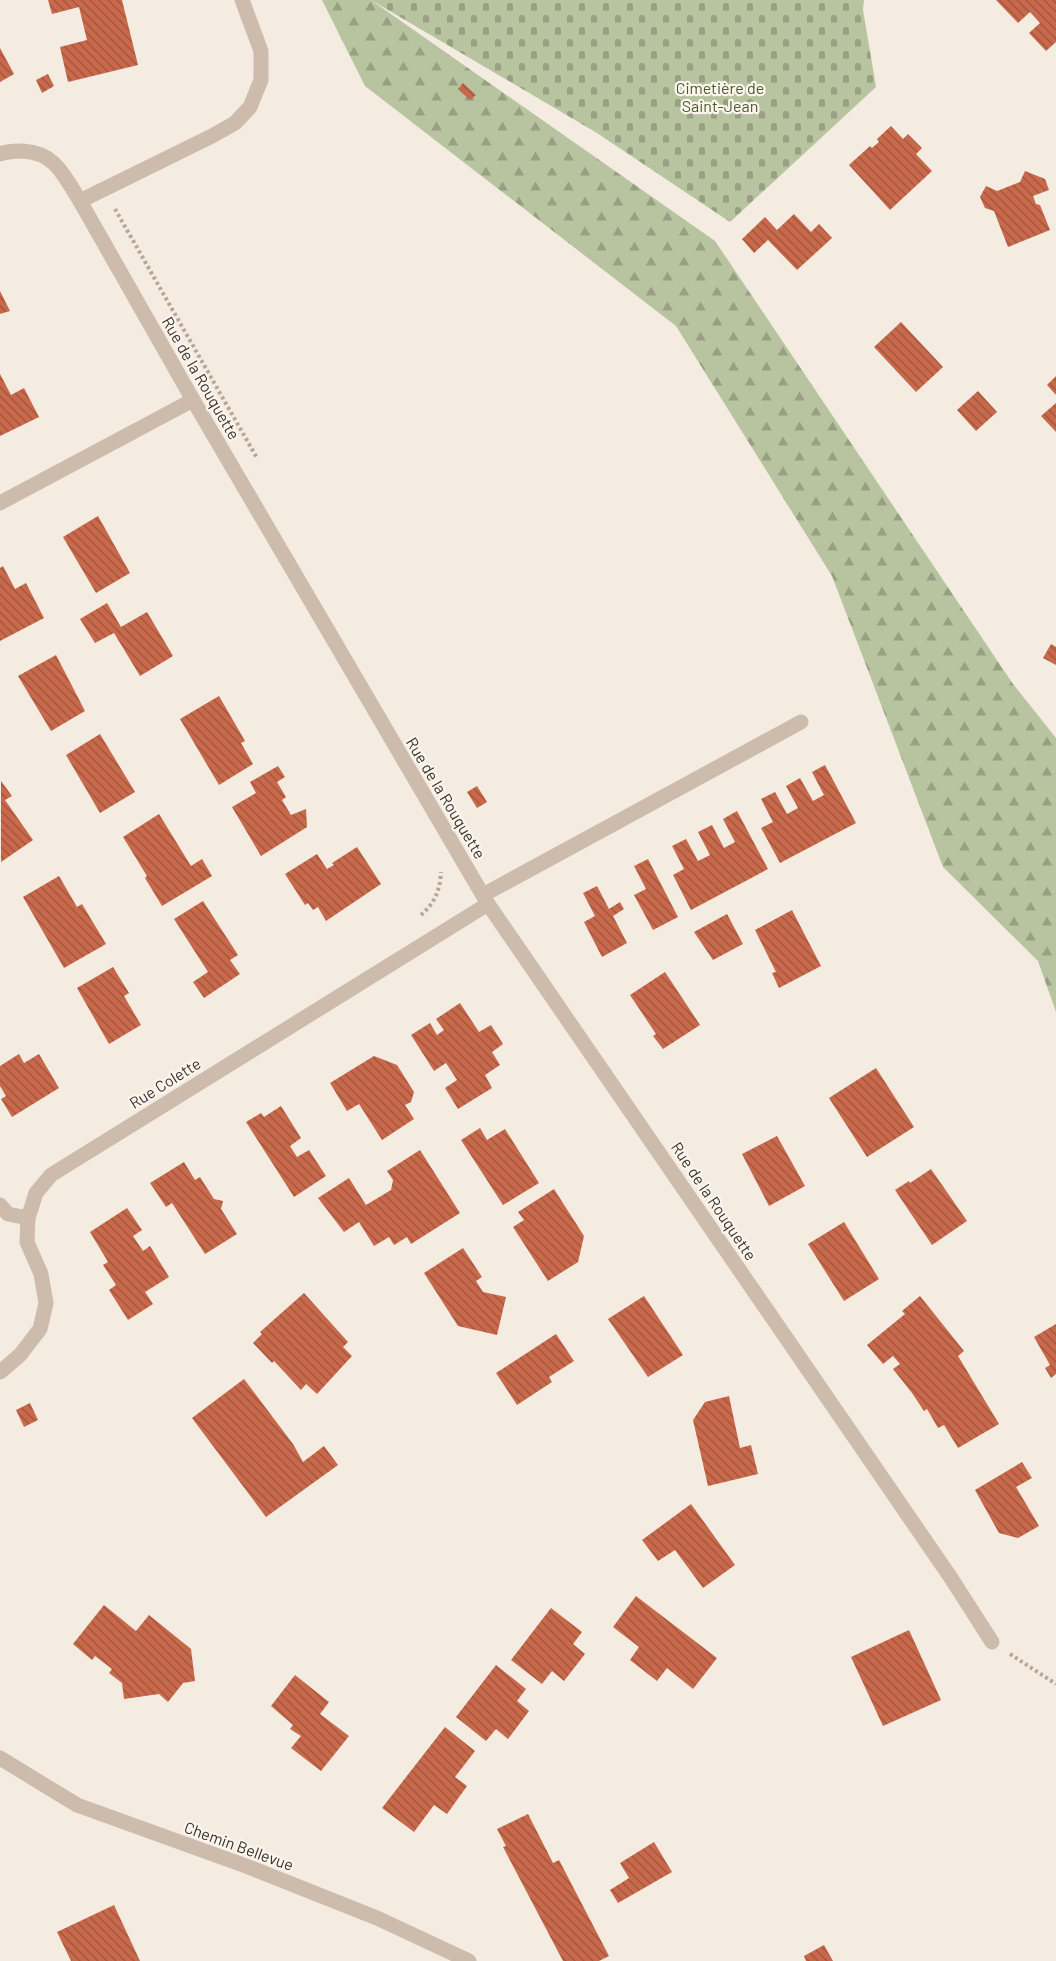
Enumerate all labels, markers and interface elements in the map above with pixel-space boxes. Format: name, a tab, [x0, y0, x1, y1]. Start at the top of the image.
park label: Cimetière de Saint-Jean	[676, 78, 764, 115]
street label: Rue de la Rouquette	[159, 313, 244, 442]
street label: Rue de la Rouquette	[403, 734, 490, 862]
street label: Rue Colette	[126, 1053, 204, 1112]
street label: Rue de la Rouquette	[668, 1138, 761, 1263]
street label: Chemin Bellevue	[182, 1817, 296, 1874]

